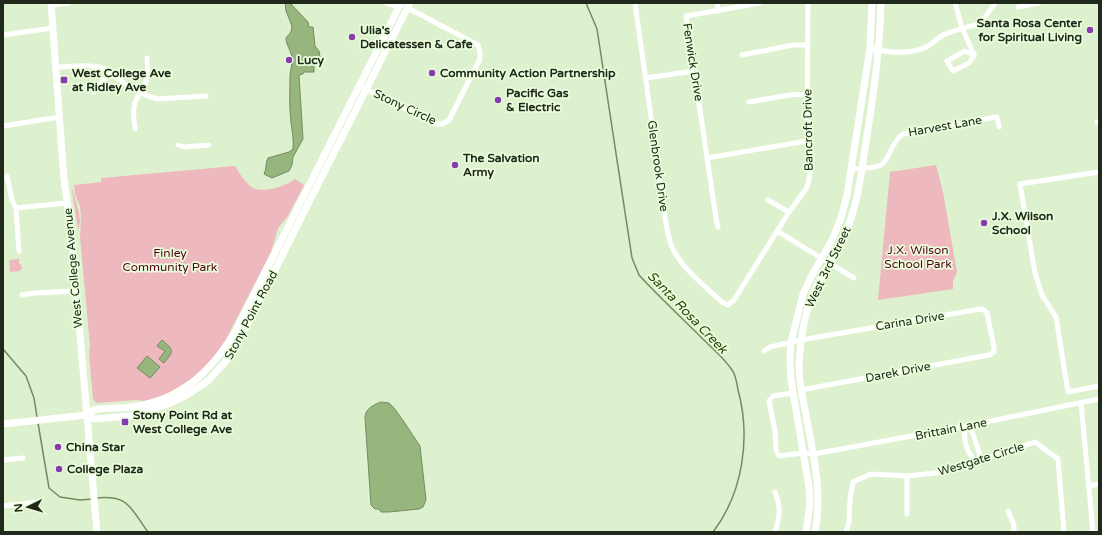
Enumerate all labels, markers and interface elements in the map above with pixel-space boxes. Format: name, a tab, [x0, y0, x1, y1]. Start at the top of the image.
place label: Santa Rosa Center for Spiritual Living	[977, 16, 1082, 45]
street label: Fenwick Drive	[680, 22, 706, 102]
place label: Ulia's Delicatessen & Cafe	[360, 23, 473, 51]
marker: Santa Rosa Center for Spiritual Living	[1085, 25, 1095, 35]
marker: Ulia's Delicatessen & Cafe	[347, 32, 357, 42]
place label: Lucy	[297, 53, 325, 68]
marker: Lucy	[284, 55, 294, 65]
place label: West College Ave at Ridley Ave	[72, 66, 171, 95]
place label: Community Action Partnership	[440, 66, 616, 81]
marker: Community Action Partnership	[427, 68, 437, 78]
marker: West College Ave at Ridley Ave	[59, 75, 69, 85]
street label: Stony Circle	[371, 86, 439, 128]
place label: Pacific Gas & Electric	[506, 86, 569, 114]
street label: Bancroft Drive	[800, 89, 816, 171]
marker: Pacific Gas & Electric	[493, 95, 503, 105]
street label: Harvest Lane	[907, 113, 983, 139]
street label: Glenbrook Drive	[645, 119, 671, 213]
place label: The Salvation Army	[462, 151, 540, 180]
marker: The Salvation Army	[450, 160, 460, 170]
street label: West College Avenue	[61, 207, 85, 329]
place label: J.X. Wilson School	[991, 209, 1053, 237]
marker: J.X. Wilson School	[979, 218, 989, 228]
street label: West 3rd Street	[802, 224, 854, 310]
park label: J.X. Wilson School Park	[884, 243, 952, 271]
park label: Finley Community Park	[123, 246, 218, 274]
street label: Stony Point Road	[222, 268, 280, 362]
water label: Santa Rosa Creek	[644, 268, 731, 358]
street label: Carina Drive	[875, 309, 946, 333]
street label: Darek Drive	[864, 359, 932, 385]
place label: Stony Point Rd at West College Ave	[133, 408, 233, 437]
street label: Brittain Lane	[914, 415, 988, 443]
marker: Stony Point Rd at West College Ave	[120, 417, 130, 427]
street label: Westgate Circle	[936, 439, 1026, 479]
place label: China Star	[66, 440, 125, 454]
marker: China Star	[53, 442, 63, 452]
place label: College Plaza	[67, 462, 143, 477]
marker: College Plaza	[54, 464, 64, 474]
north arrow	[8, 487, 48, 527]
text: N	[12, 503, 25, 513]

